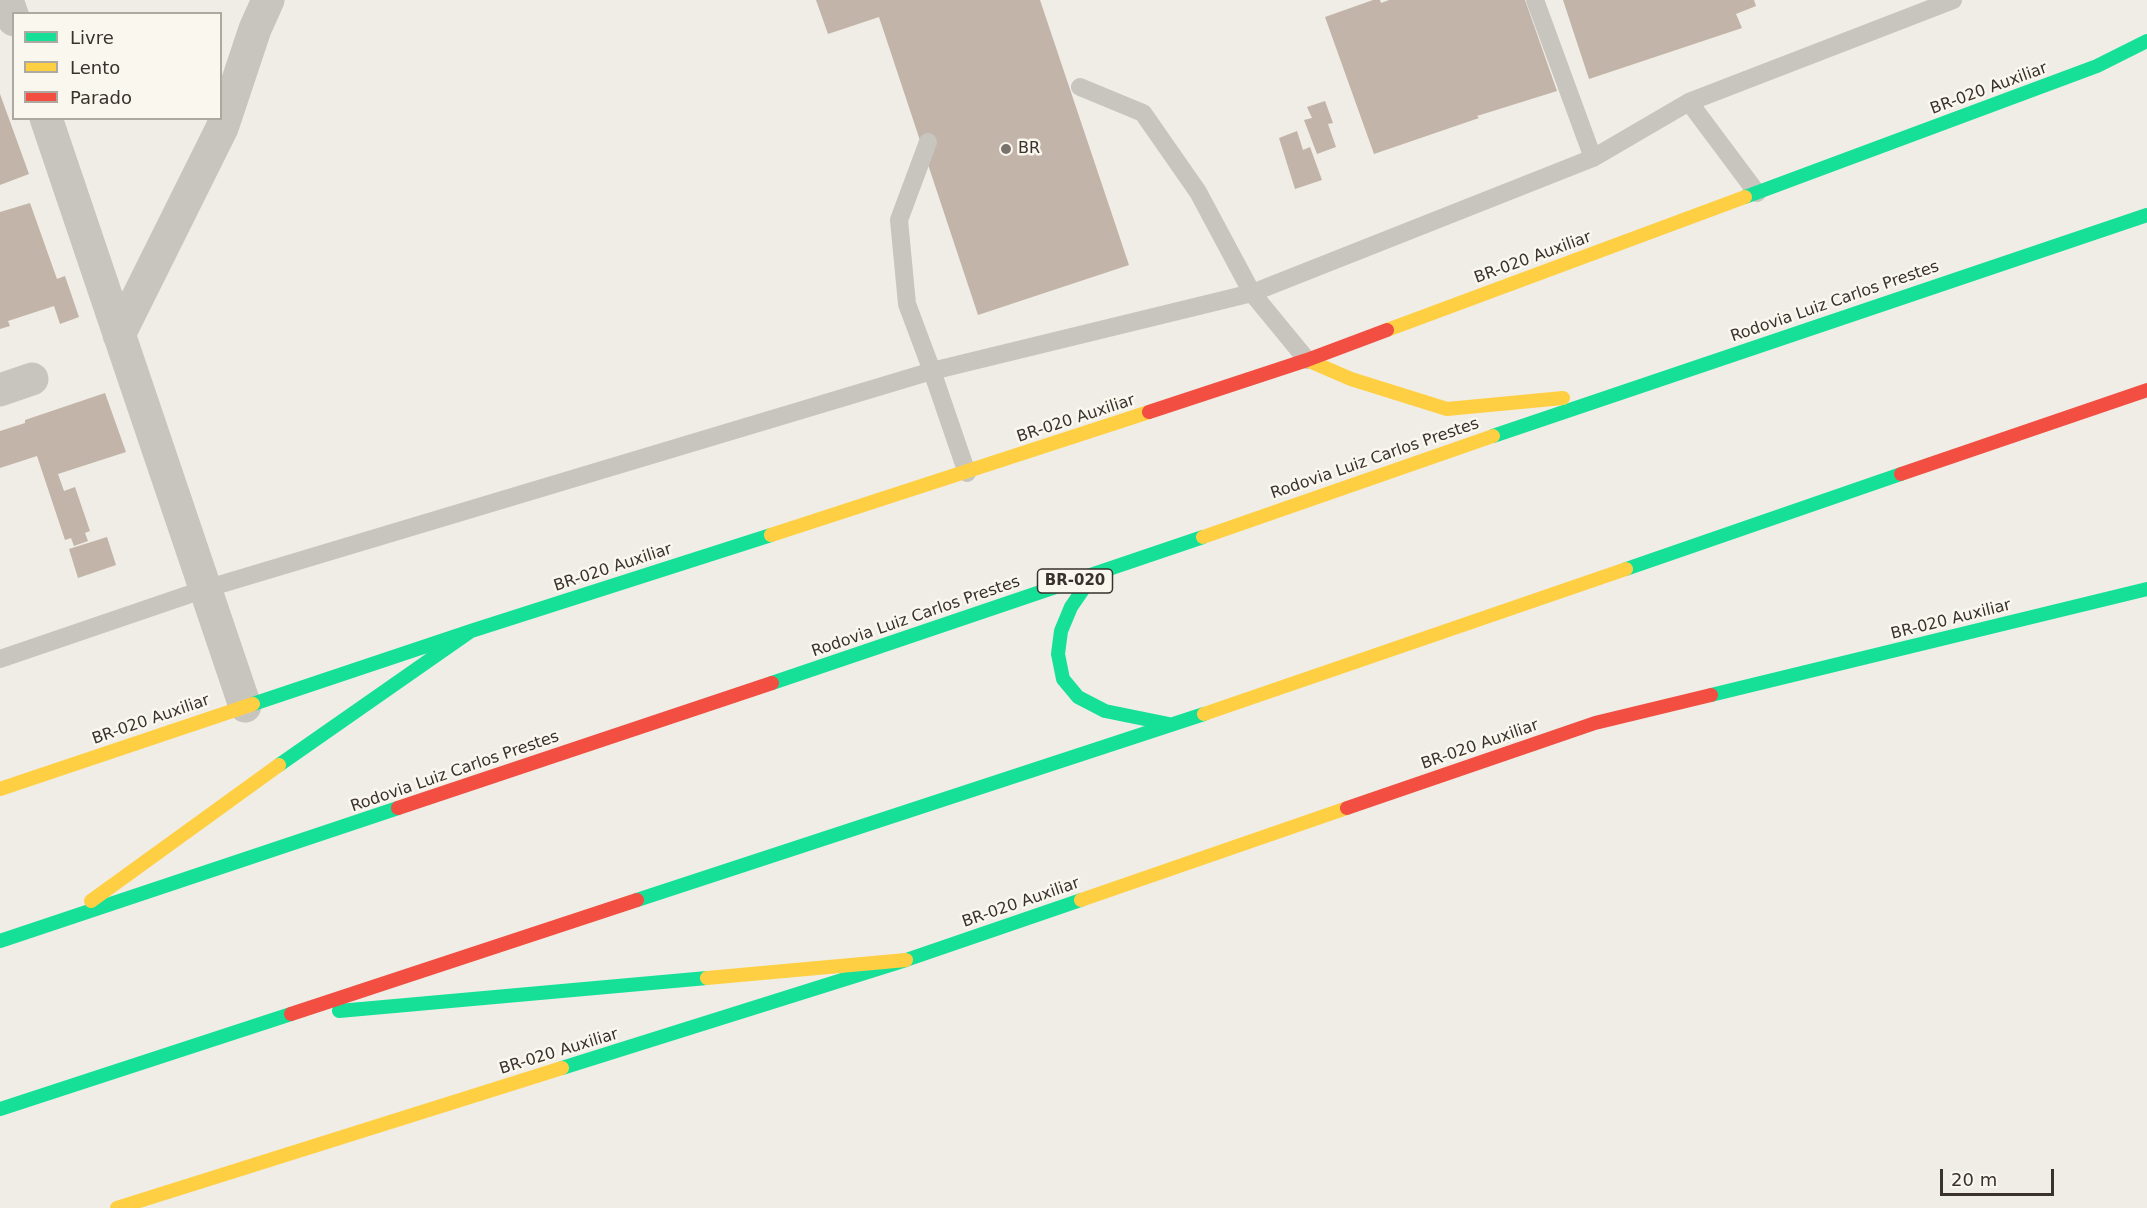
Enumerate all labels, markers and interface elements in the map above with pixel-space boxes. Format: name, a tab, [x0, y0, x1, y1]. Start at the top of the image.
legend	[12, 12, 222, 120]
text: Livre	[70, 27, 114, 48]
text: Lento	[70, 57, 120, 78]
street label: BR-020 Auxiliar	[1928, 59, 2050, 119]
text: Parado	[70, 87, 132, 108]
place label: BR	[1018, 139, 1040, 159]
marker: BR	[999, 142, 1013, 156]
street label: BR-020 Auxiliar	[1472, 228, 1594, 288]
street label: Rodovia Luiz Carlos Prestes	[1728, 257, 1942, 347]
street label: BR-020 Auxiliar	[1014, 391, 1138, 447]
street label: Rodovia Luiz Carlos Prestes	[1268, 414, 1482, 504]
street label: BR-020 Auxiliar	[551, 540, 675, 596]
road number: BR-020	[1038, 569, 1112, 593]
street label: Rodovia Luiz Carlos Prestes	[809, 572, 1023, 662]
street label: BR-020 Auxiliar	[1889, 596, 2013, 644]
street label: BR-020 Auxiliar	[90, 691, 212, 749]
street label: BR-020 Auxiliar	[1419, 716, 1541, 774]
street label: Rodovia Luiz Carlos Prestes	[348, 727, 562, 817]
street label: BR-020 Auxiliar	[960, 874, 1082, 932]
street label: BR-020 Auxiliar	[497, 1025, 621, 1079]
scale bar	[1943, 1157, 2057, 1195]
text: 20 m	[1951, 1169, 1997, 1190]

